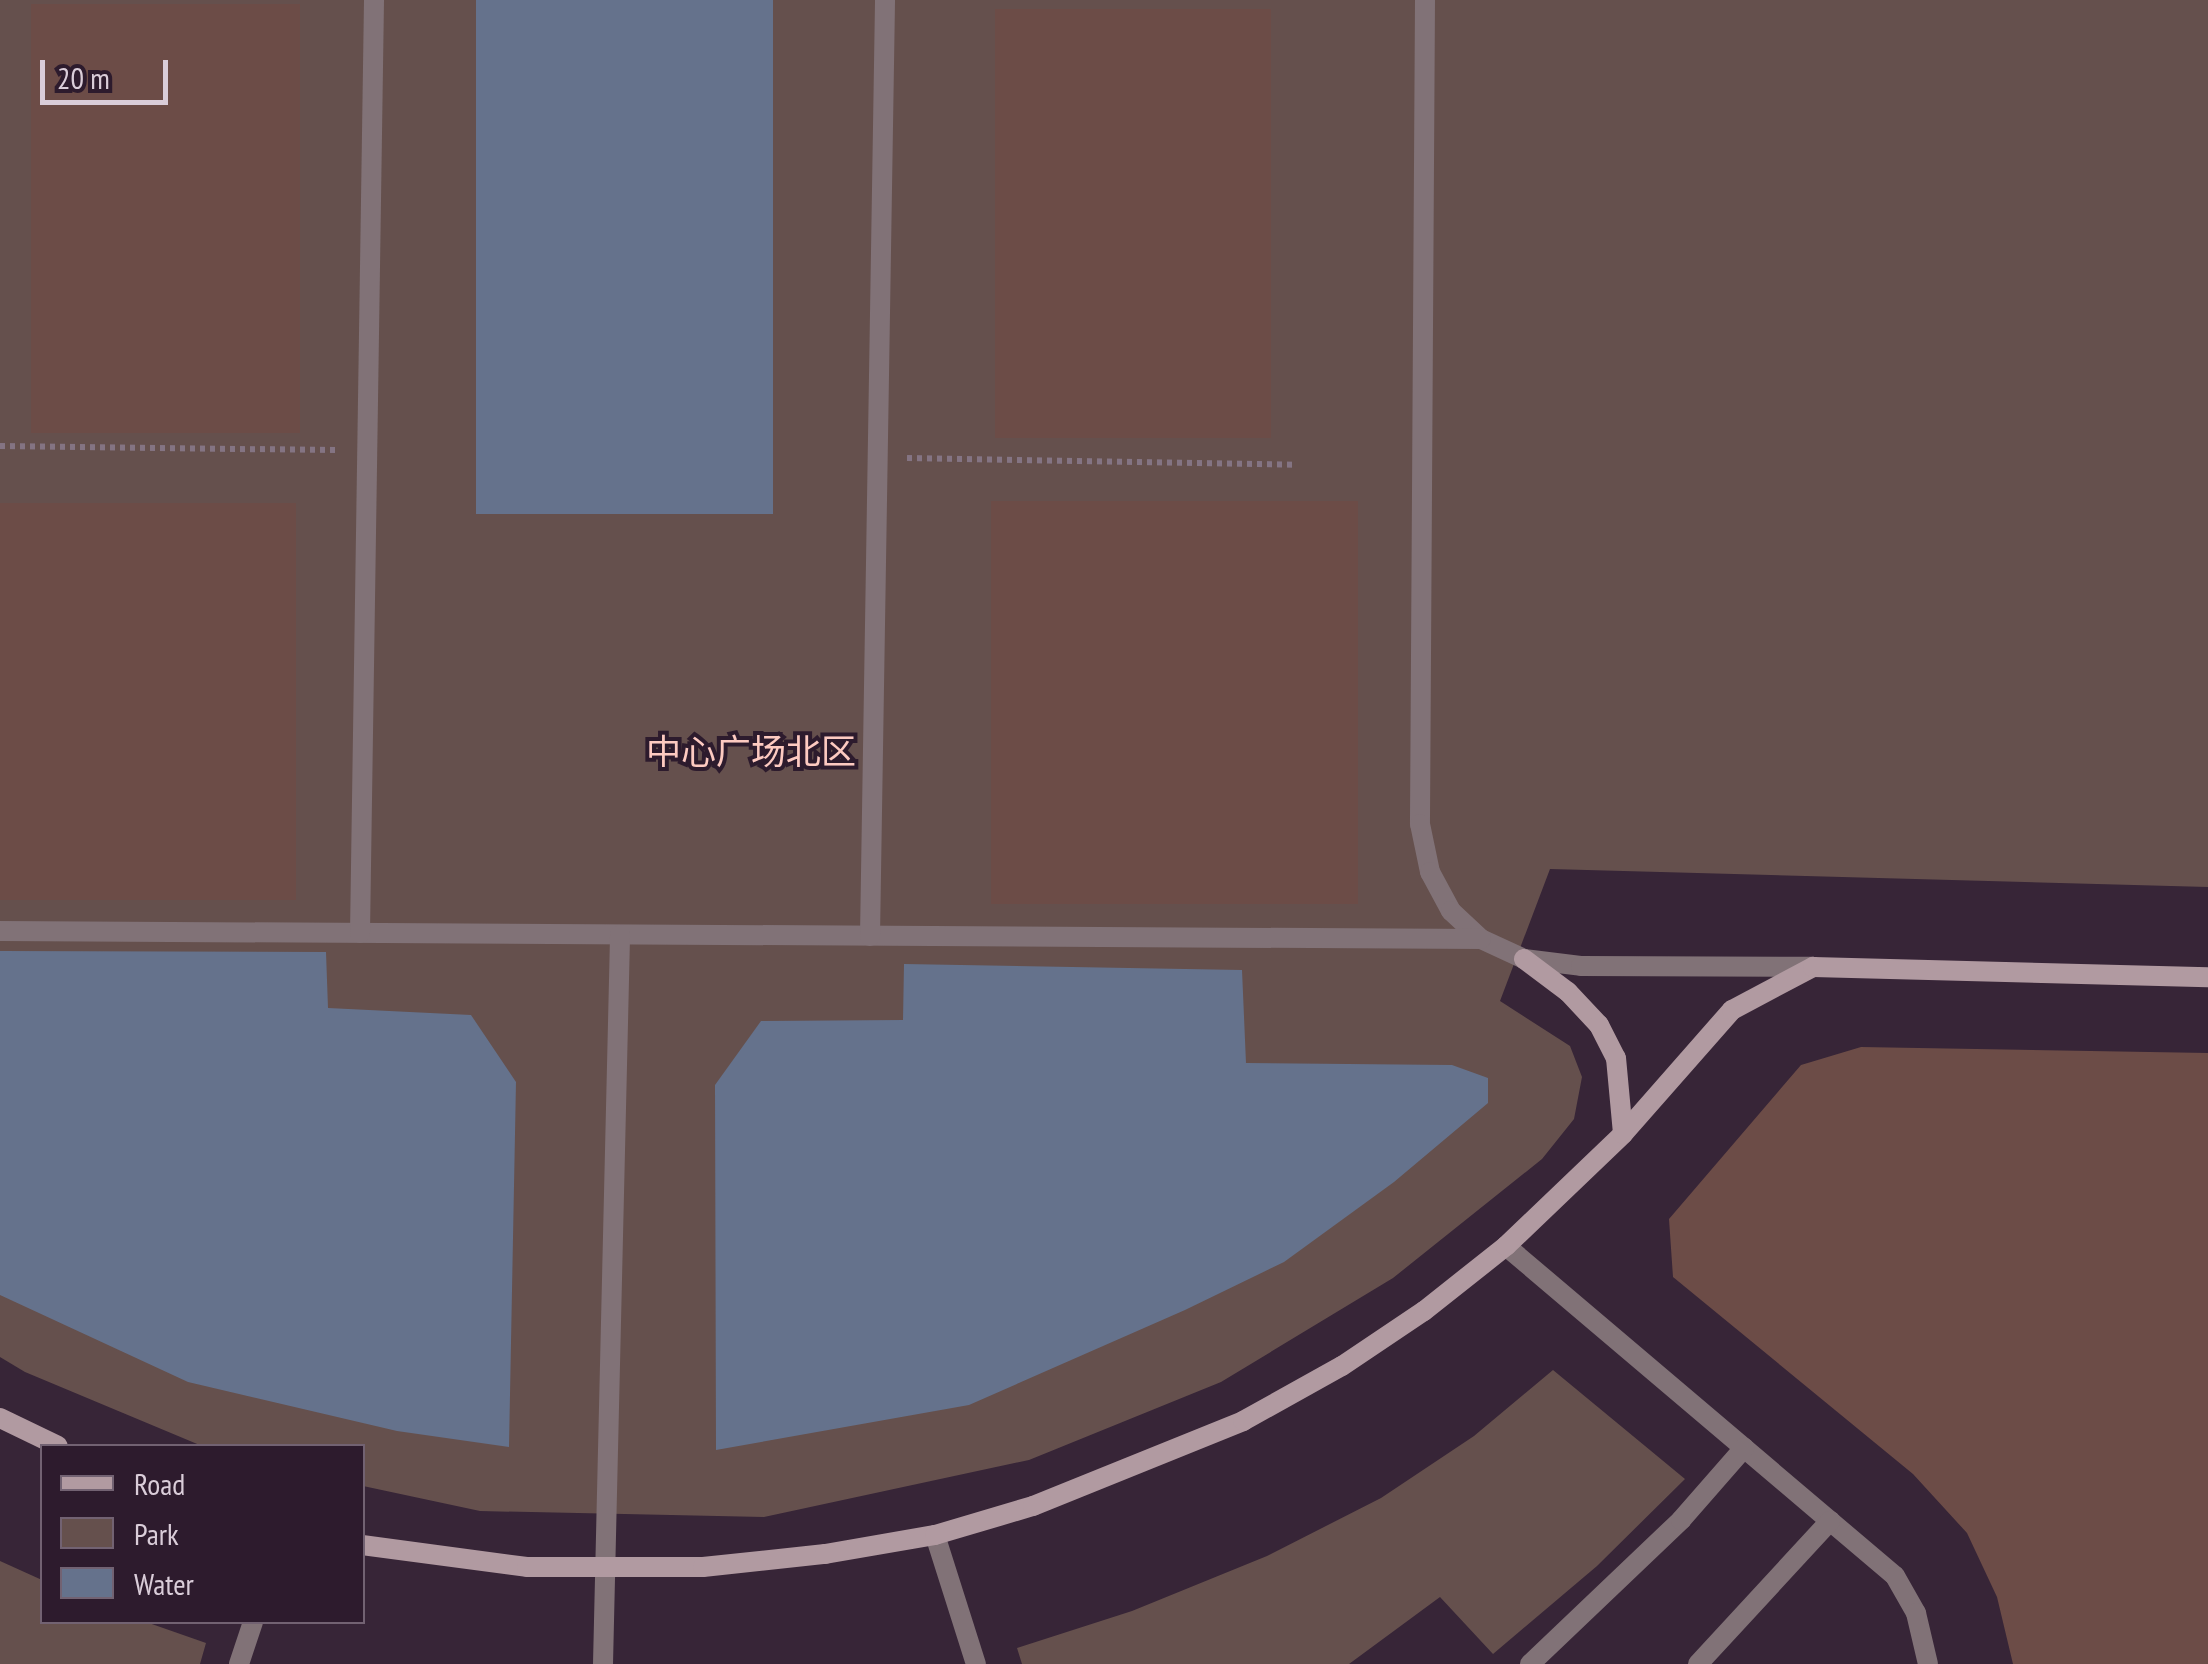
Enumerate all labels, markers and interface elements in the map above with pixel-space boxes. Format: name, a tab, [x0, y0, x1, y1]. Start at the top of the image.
scale bar	[45, 40, 172, 102]
text: 20 m	[57, 58, 110, 97]
park label: 中心广场北区	[646, 730, 856, 772]
legend	[40, 1444, 365, 1624]
text: Road	[134, 1464, 185, 1503]
text: Park	[134, 1514, 179, 1553]
text: Water	[134, 1564, 194, 1603]

